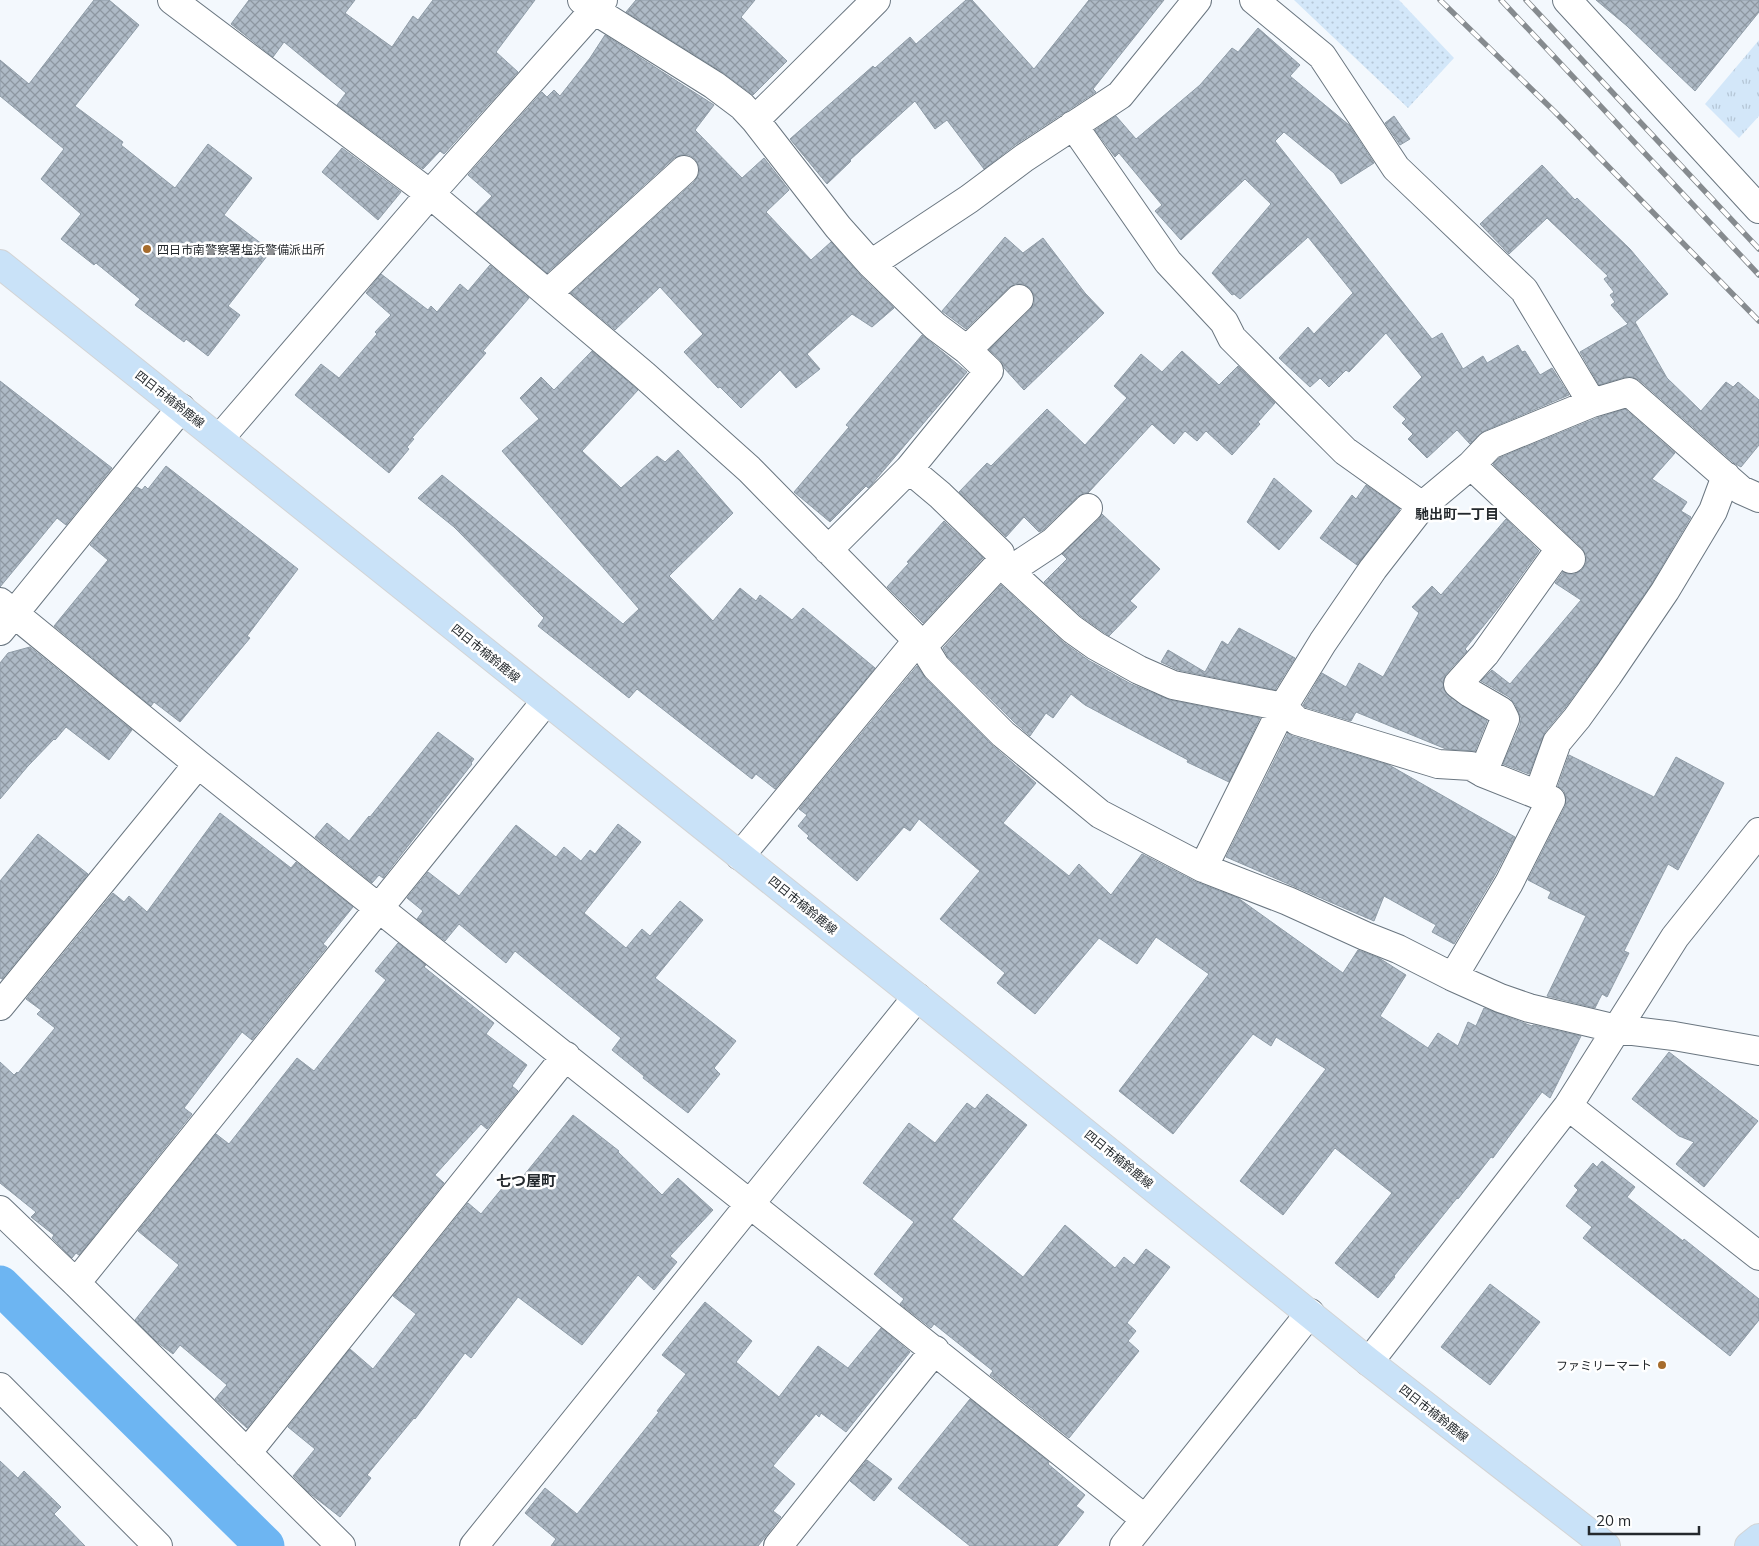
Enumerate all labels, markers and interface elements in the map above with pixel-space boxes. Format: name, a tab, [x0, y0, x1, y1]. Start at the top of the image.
place label: 四日市南警察署塩浜警備派出所	[157, 242, 325, 257]
marker: 四日市南警察署塩浜警備派出所	[141, 243, 153, 255]
street label: 四日市楠鈴鹿線	[132, 367, 208, 431]
district label: 馳出町一丁目	[1415, 505, 1499, 523]
street label: 四日市楠鈴鹿線	[449, 621, 523, 685]
street label: 四日市楠鈴鹿線	[766, 873, 840, 937]
street label: 四日市楠鈴鹿線	[1082, 1127, 1156, 1191]
district label: 七つ屋町	[496, 1171, 556, 1190]
place label: ファミリーマート	[1556, 1358, 1652, 1373]
marker: ファミリーマート	[1656, 1359, 1668, 1371]
street label: 四日市楠鈴鹿線	[1396, 1381, 1472, 1445]
scale bar	[1589, 1504, 1699, 1536]
text: 20 m	[1596, 1511, 1631, 1530]

